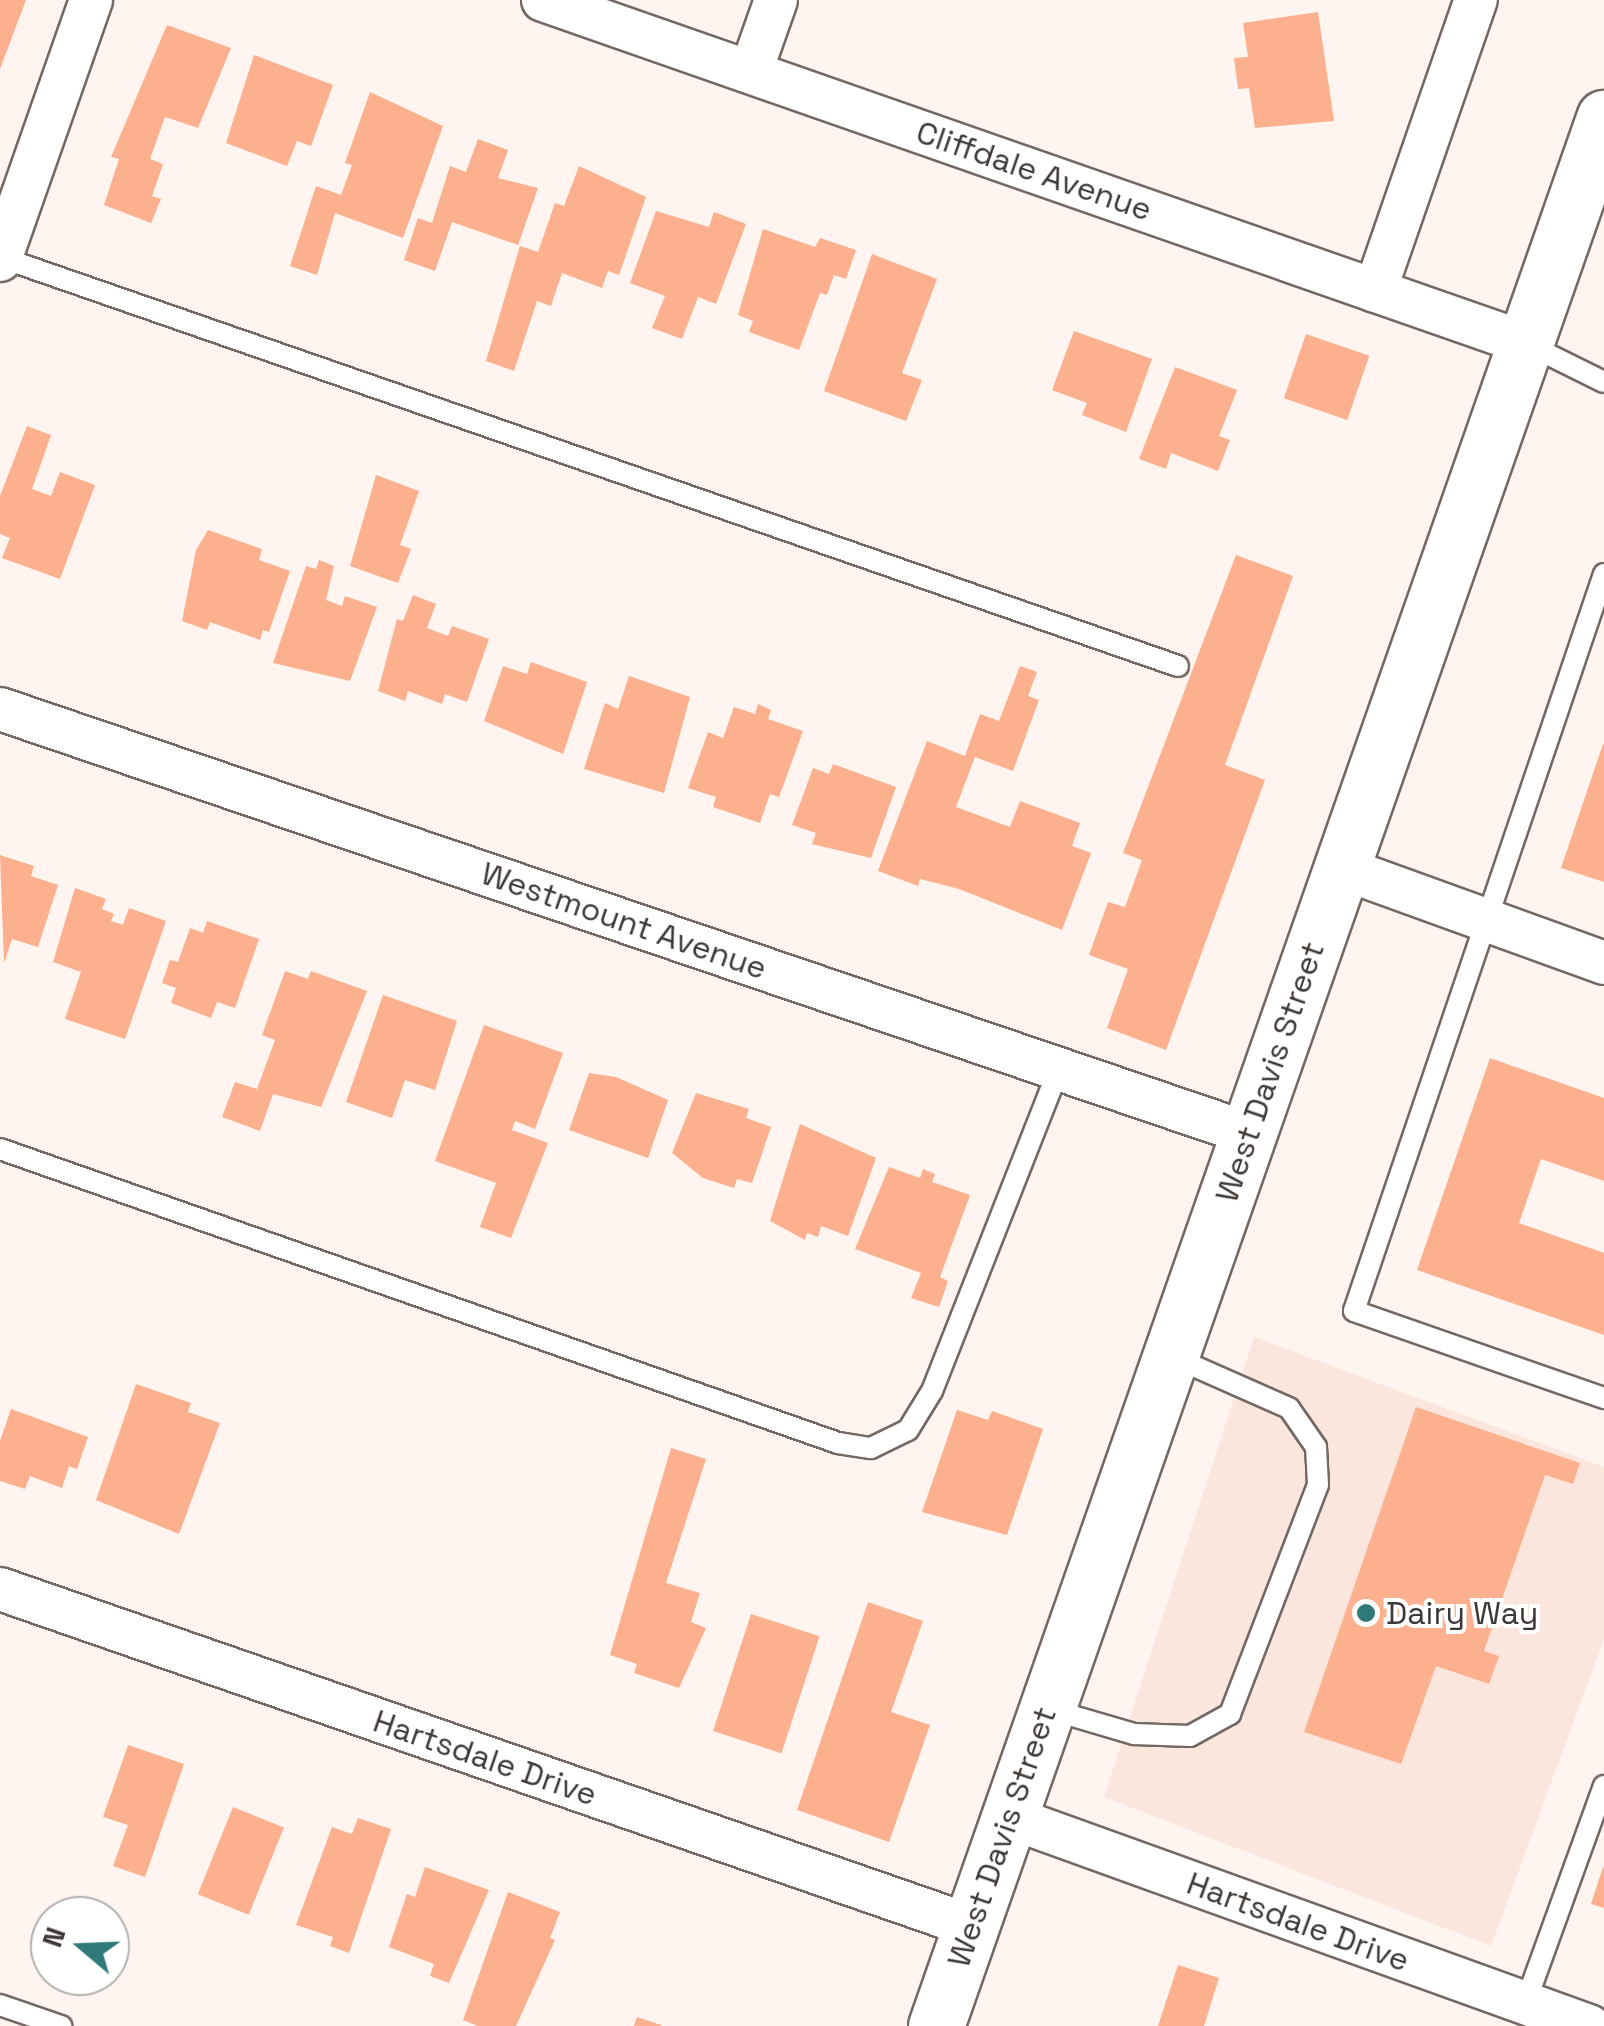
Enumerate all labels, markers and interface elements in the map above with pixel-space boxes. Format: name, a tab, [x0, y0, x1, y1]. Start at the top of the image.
street label: Cliffdale Avenue	[911, 113, 1157, 229]
street label: Westmount Avenue	[476, 854, 772, 988]
street label: West Davis Street	[1207, 937, 1333, 1207]
place label: Dairy Way	[1386, 1594, 1539, 1632]
marker: Dairy Way	[1355, 1602, 1377, 1624]
street label: Hartsdale Drive	[368, 1702, 602, 1814]
street label: West Davis Street	[939, 1702, 1065, 1972]
street label: Hartsdale Drive	[1182, 1864, 1414, 1980]
north arrow	[30, 1896, 130, 1996]
text: N	[33, 1922, 74, 1952]

